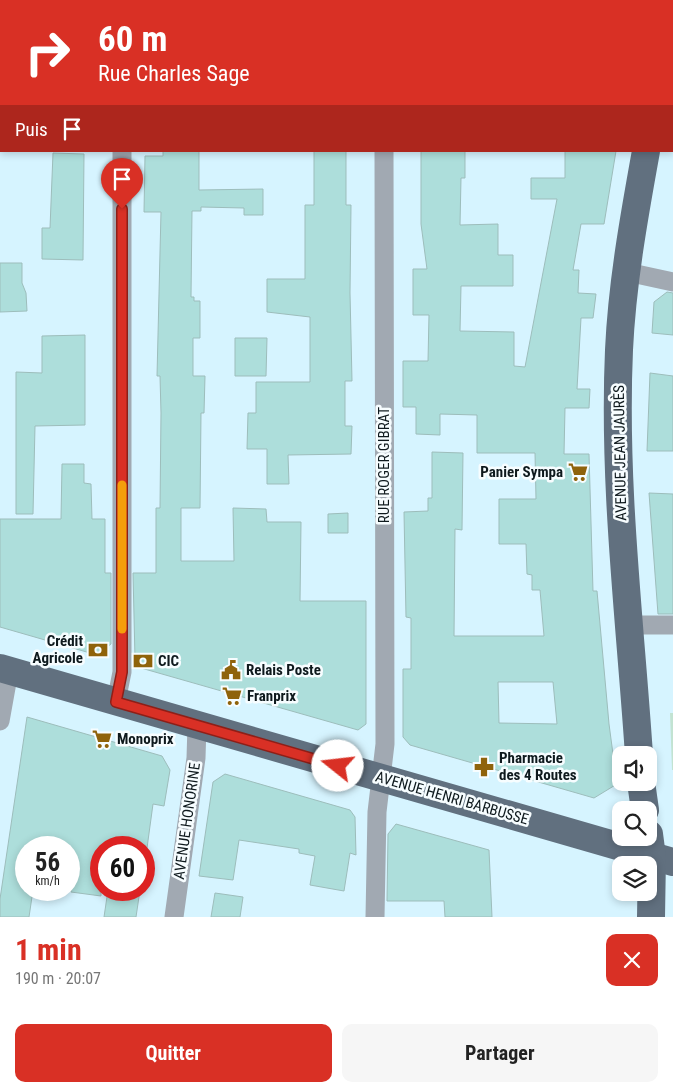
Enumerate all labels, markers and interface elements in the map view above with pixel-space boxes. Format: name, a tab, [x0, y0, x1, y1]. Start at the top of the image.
text: 60 m	[98, 19, 167, 60]
icon: right	[15, 20, 80, 85]
text: Rue Charles Sage	[98, 61, 250, 86]
icon: arrive	[58, 115, 86, 143]
text: Puis	[15, 118, 48, 141]
pin	[101, 158, 143, 209]
icon: arrive	[108, 165, 136, 193]
street label: AVENUE JEAN JAURÈS	[610, 385, 630, 521]
street label: RUE ROGER GIBRAT	[375, 407, 393, 523]
supermarket icon: Panier Sympa	[567, 461, 589, 483]
place label: Panier Sympa	[480, 463, 563, 481]
place label: Crédit Agricole	[32, 632, 83, 667]
bank icon: Crédit Agricole	[87, 639, 109, 661]
bank icon: CIC	[132, 650, 154, 672]
place label: CIC	[158, 652, 180, 670]
public building icon: Relais Poste	[220, 659, 242, 681]
place label: Relais Poste	[246, 661, 321, 679]
supermarket icon: Franprix	[221, 685, 243, 707]
place label: Franprix	[247, 687, 296, 705]
supermarket icon: Monoprix	[91, 728, 113, 750]
place label: Monoprix	[117, 730, 174, 748]
position arrow	[311, 739, 363, 791]
map controls	[612, 746, 657, 901]
button: sound	[612, 746, 657, 791]
place label: Pharmacie des 4 Routes	[499, 749, 577, 784]
pharmacy icon: Pharmacie des 4 Routes	[473, 756, 495, 778]
street label: AVENUE HONORINE	[170, 762, 204, 880]
street label: AVENUE HENRI BARBUSSE	[374, 768, 530, 828]
button: search	[612, 801, 657, 846]
speed limit sign: 60	[90, 836, 155, 901]
text: 56	[35, 848, 60, 877]
button: layers	[612, 856, 657, 901]
text: km/h	[35, 874, 60, 888]
text: 1 min	[15, 932, 82, 967]
button: close	[606, 934, 658, 986]
text: 190 m · 20:07	[15, 969, 101, 988]
button: Quitter	[15, 1024, 332, 1082]
button: Partager	[342, 1024, 658, 1082]

